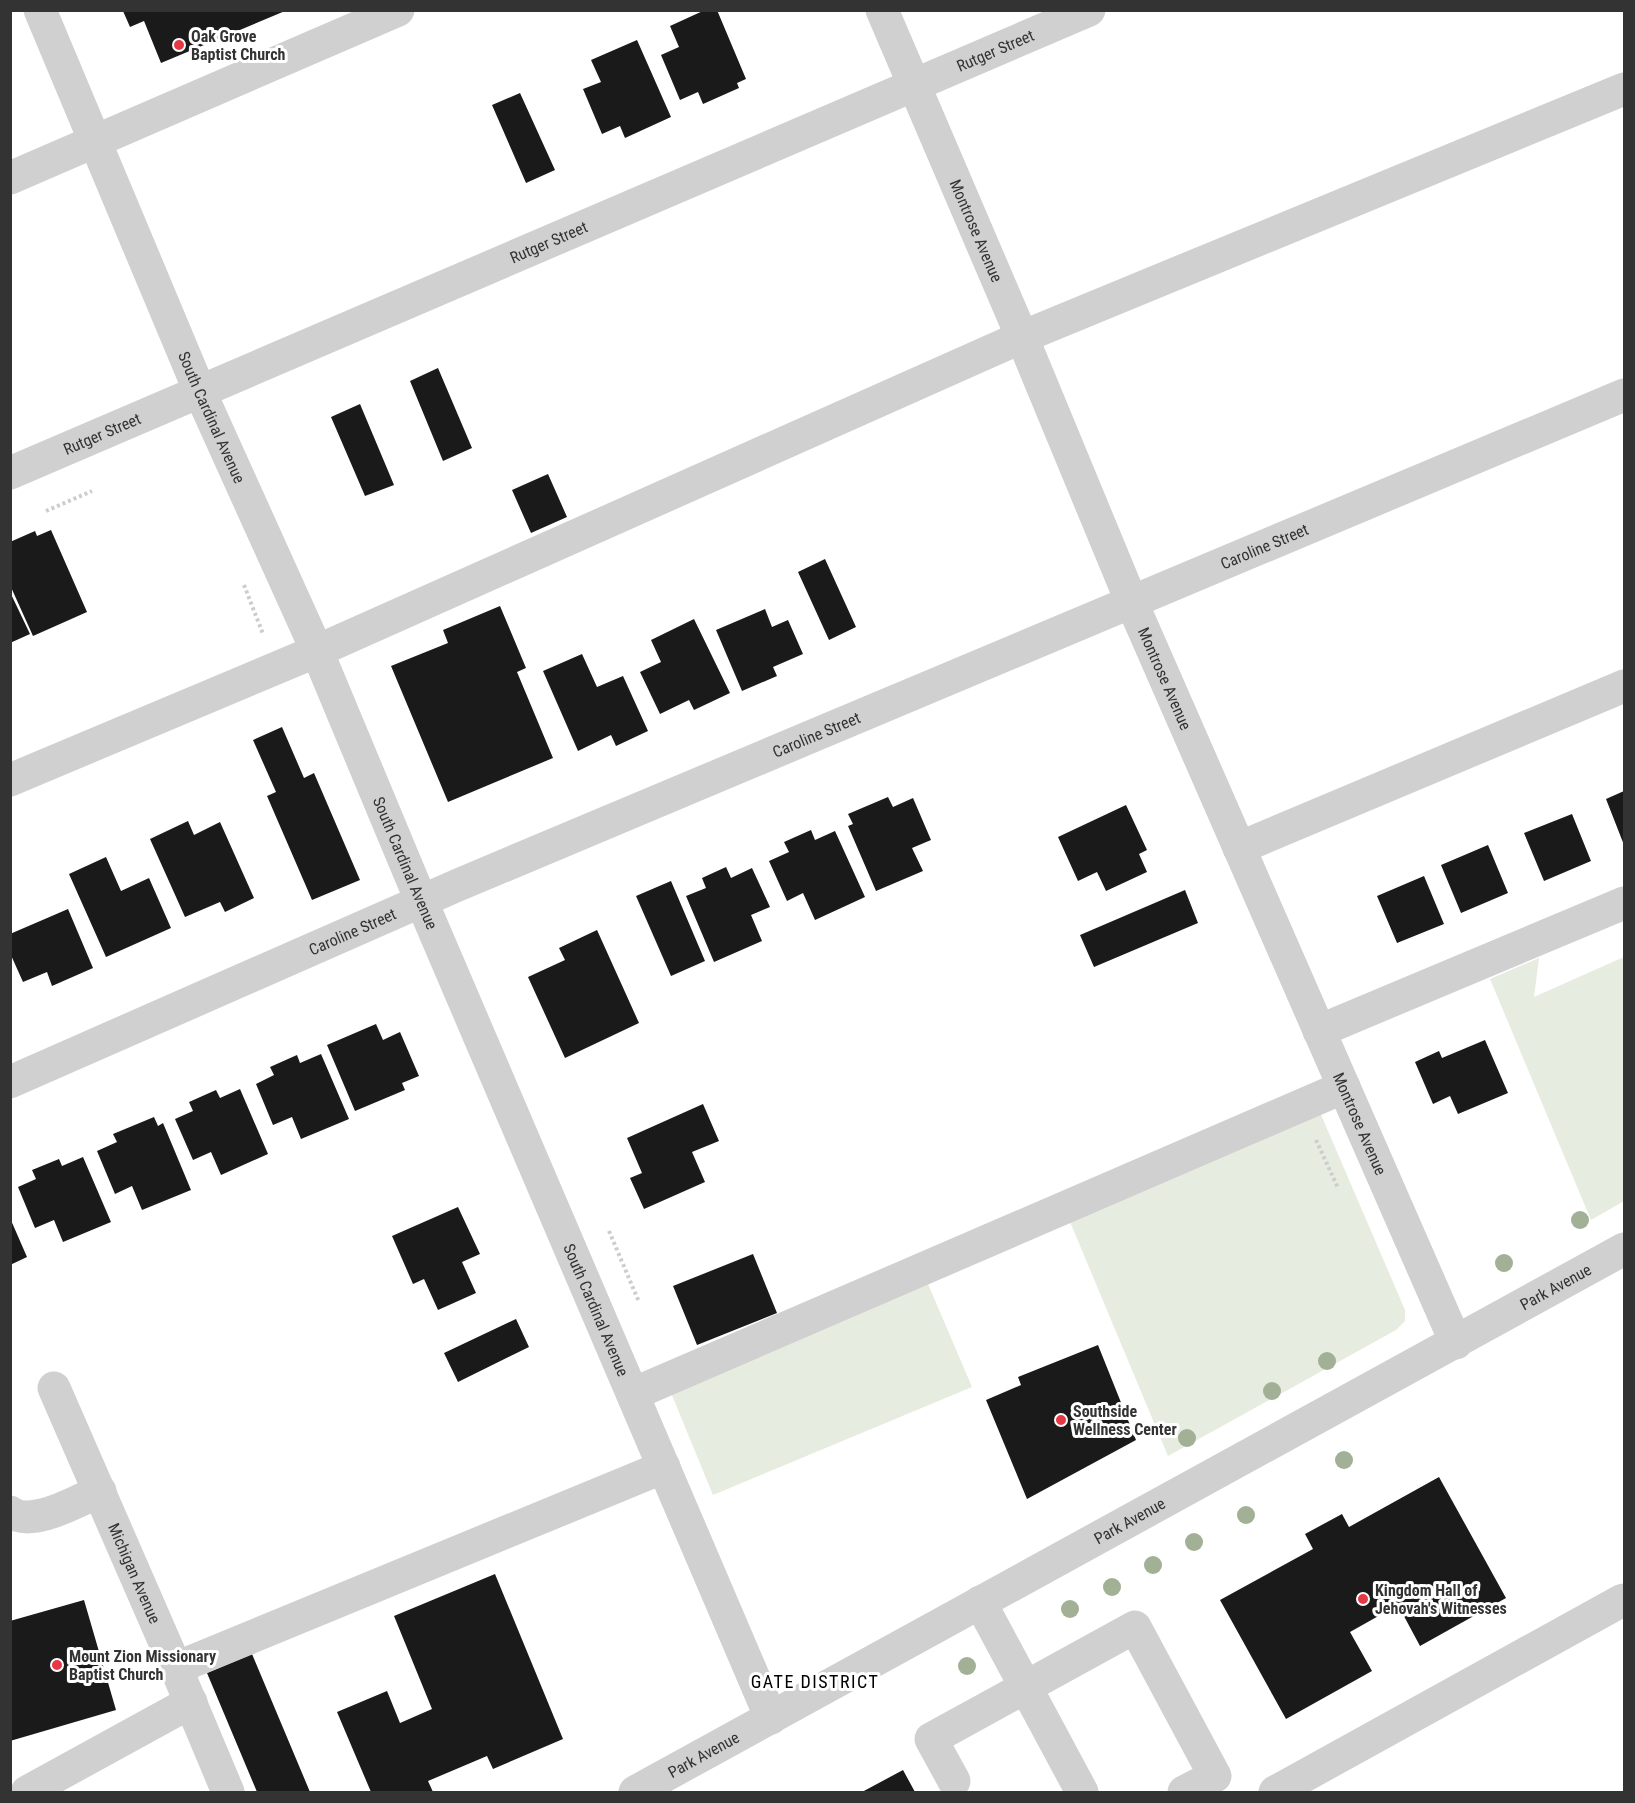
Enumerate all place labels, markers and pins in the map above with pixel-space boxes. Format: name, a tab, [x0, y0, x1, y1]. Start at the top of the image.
place label: Oak Grove Baptist Church	[191, 27, 286, 64]
marker: Oak Grove Baptist Church	[172, 38, 186, 52]
place label: Southside Wellness Center	[1073, 1402, 1177, 1439]
marker: Southside Wellness Center	[1054, 1413, 1068, 1427]
place label: Kingdom Hall of Jehovah's Witnesses	[1375, 1581, 1507, 1618]
marker: Kingdom Hall of Jehovah's Witnesses	[1356, 1592, 1370, 1606]
place label: Mount Zion Missionary Baptist Church	[69, 1647, 216, 1684]
marker: Mount Zion Missionary Baptist Church	[50, 1658, 64, 1672]

